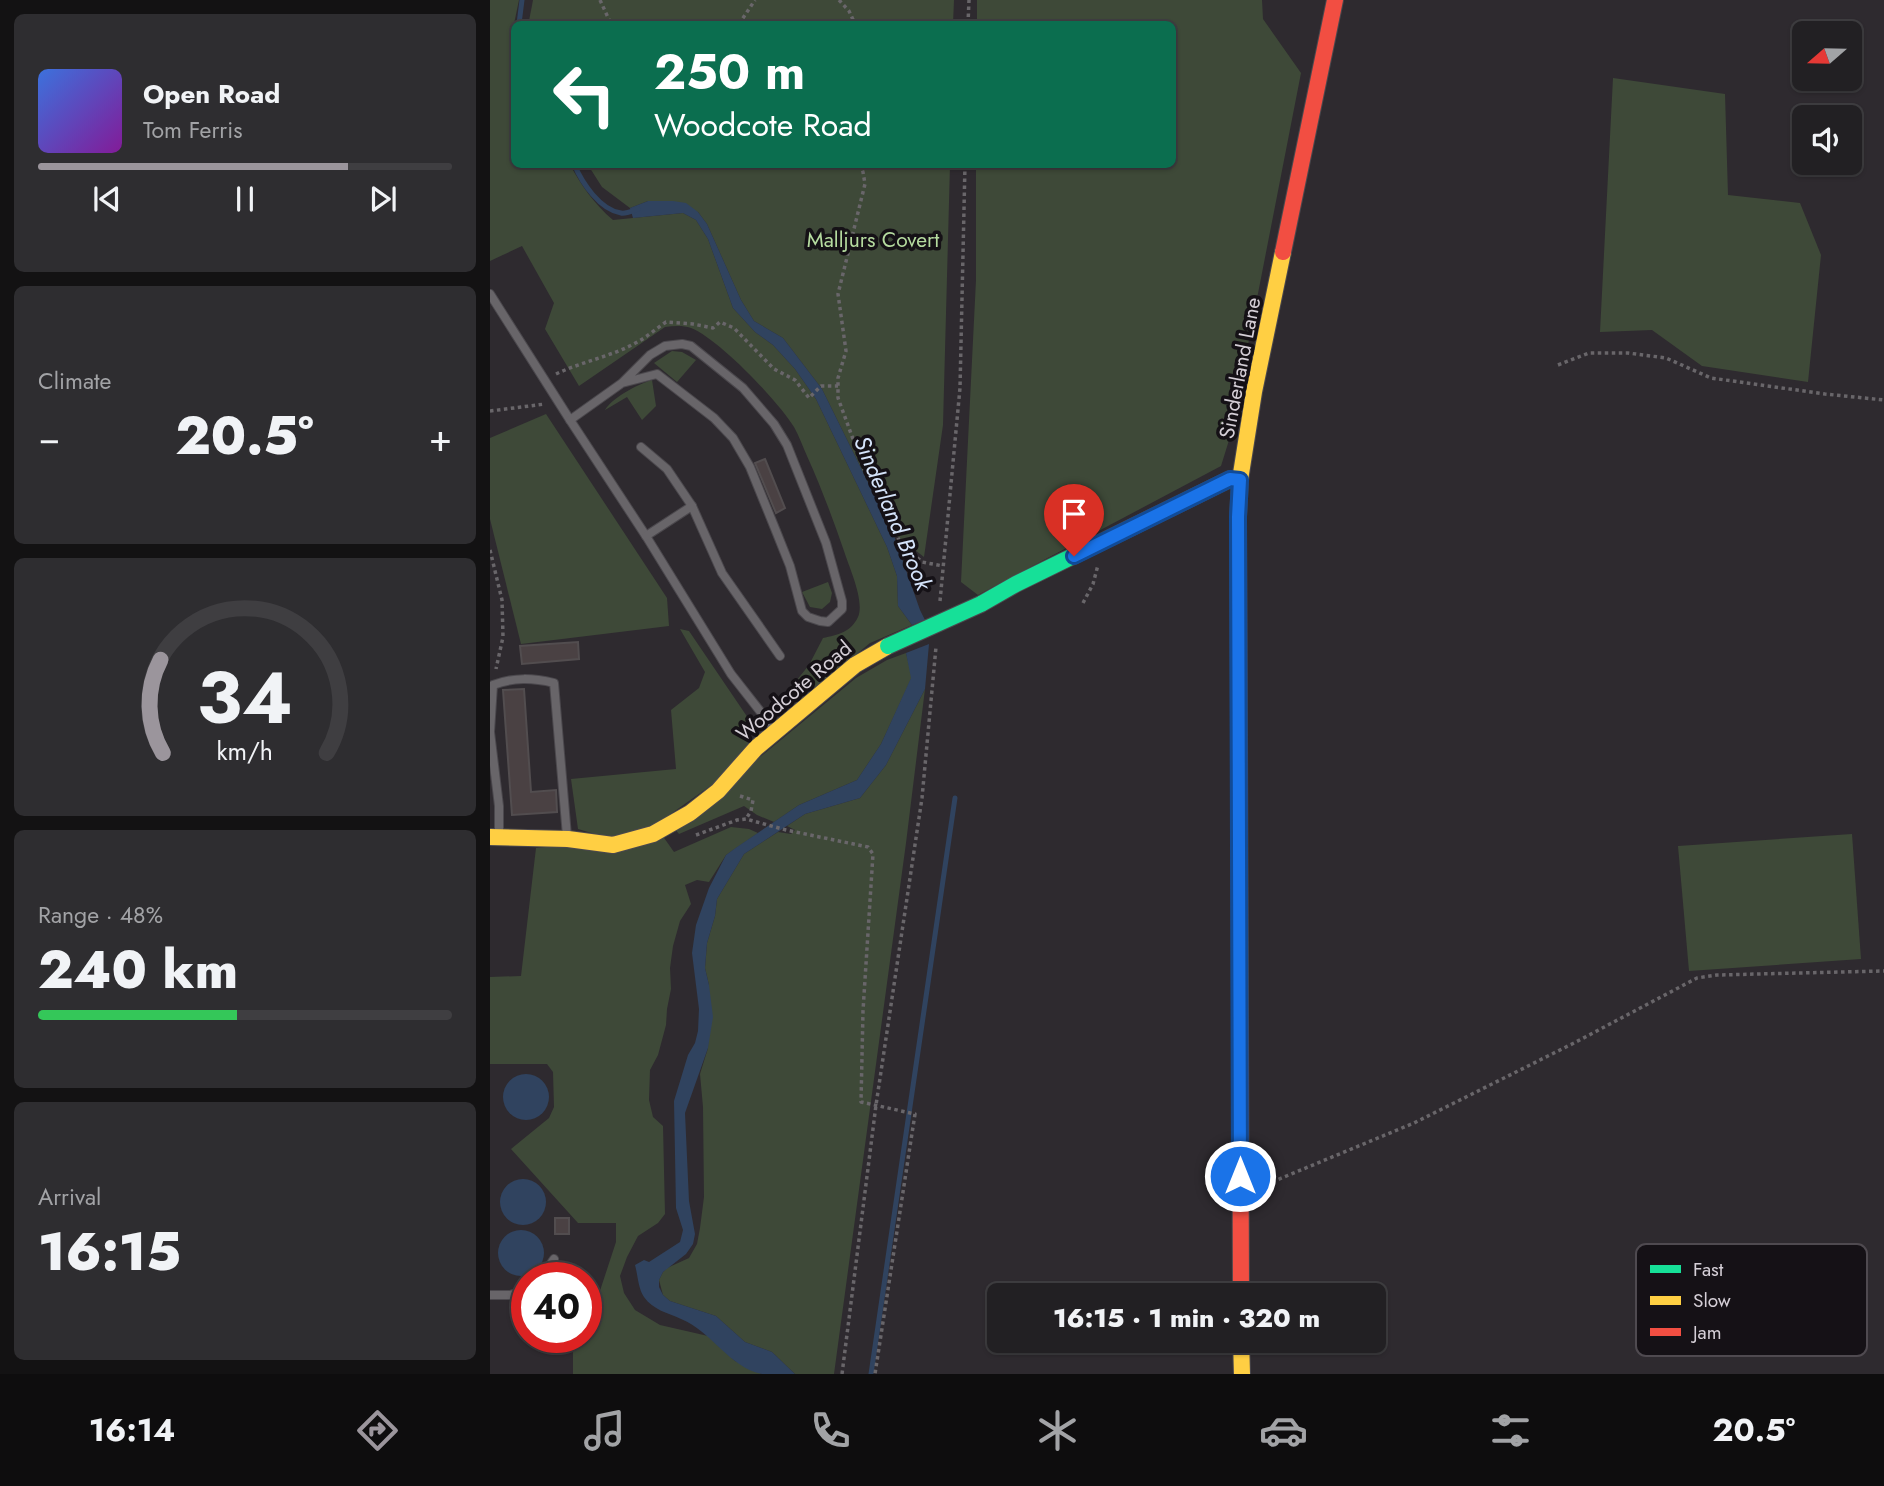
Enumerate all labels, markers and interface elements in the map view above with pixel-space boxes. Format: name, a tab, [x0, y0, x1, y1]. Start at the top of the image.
north arrow	[1792, 21, 1862, 91]
map controls	[1792, 21, 1862, 175]
text: 250 m	[654, 37, 805, 107]
icon: left	[539, 49, 630, 140]
text: Open Road	[143, 75, 280, 113]
text: Woodcote Road	[654, 102, 872, 148]
button: sound	[1792, 105, 1862, 175]
text: Tom Ferris	[143, 113, 242, 147]
icon: previous	[88, 180, 126, 218]
icon: pause	[226, 180, 264, 218]
icon: next	[364, 180, 402, 218]
park label: Malljurs Covert	[807, 225, 939, 255]
street label: Sinderland Lane	[1212, 294, 1268, 441]
text: Climate	[38, 364, 111, 398]
text: 20.5°	[175, 398, 314, 474]
text: −	[38, 410, 60, 465]
text: +	[429, 410, 452, 465]
water label: Sinderland Brook	[845, 431, 941, 597]
pin	[1044, 484, 1104, 556]
icon: arrive	[1055, 495, 1093, 533]
street label: Woodcote Road	[730, 634, 858, 748]
text: 34	[197, 645, 293, 750]
text: km/h	[217, 733, 273, 769]
text: Range · 48%	[38, 898, 163, 932]
text: 240 km	[38, 932, 238, 1008]
position arrow	[1203, 1139, 1277, 1213]
text: Arrival	[38, 1180, 101, 1214]
text: 16:15	[38, 1214, 181, 1290]
legend	[1636, 1244, 1867, 1356]
text: Fast	[1693, 1256, 1724, 1283]
speed limit sign: 40	[511, 1262, 602, 1353]
text: Slow	[1693, 1287, 1731, 1314]
text: 16:15 · 1 min · 320 m	[1053, 1299, 1320, 1337]
text: Jam	[1690, 1319, 1722, 1346]
icon: directions	[353, 1406, 402, 1455]
icon: music	[580, 1406, 629, 1455]
icon: phone	[806, 1406, 855, 1455]
icon: climate	[1033, 1406, 1082, 1455]
icon: car	[1259, 1406, 1308, 1455]
icon: filters	[1486, 1406, 1535, 1455]
text: 16:14	[89, 1407, 175, 1453]
text: 20.5°	[1713, 1407, 1795, 1453]

